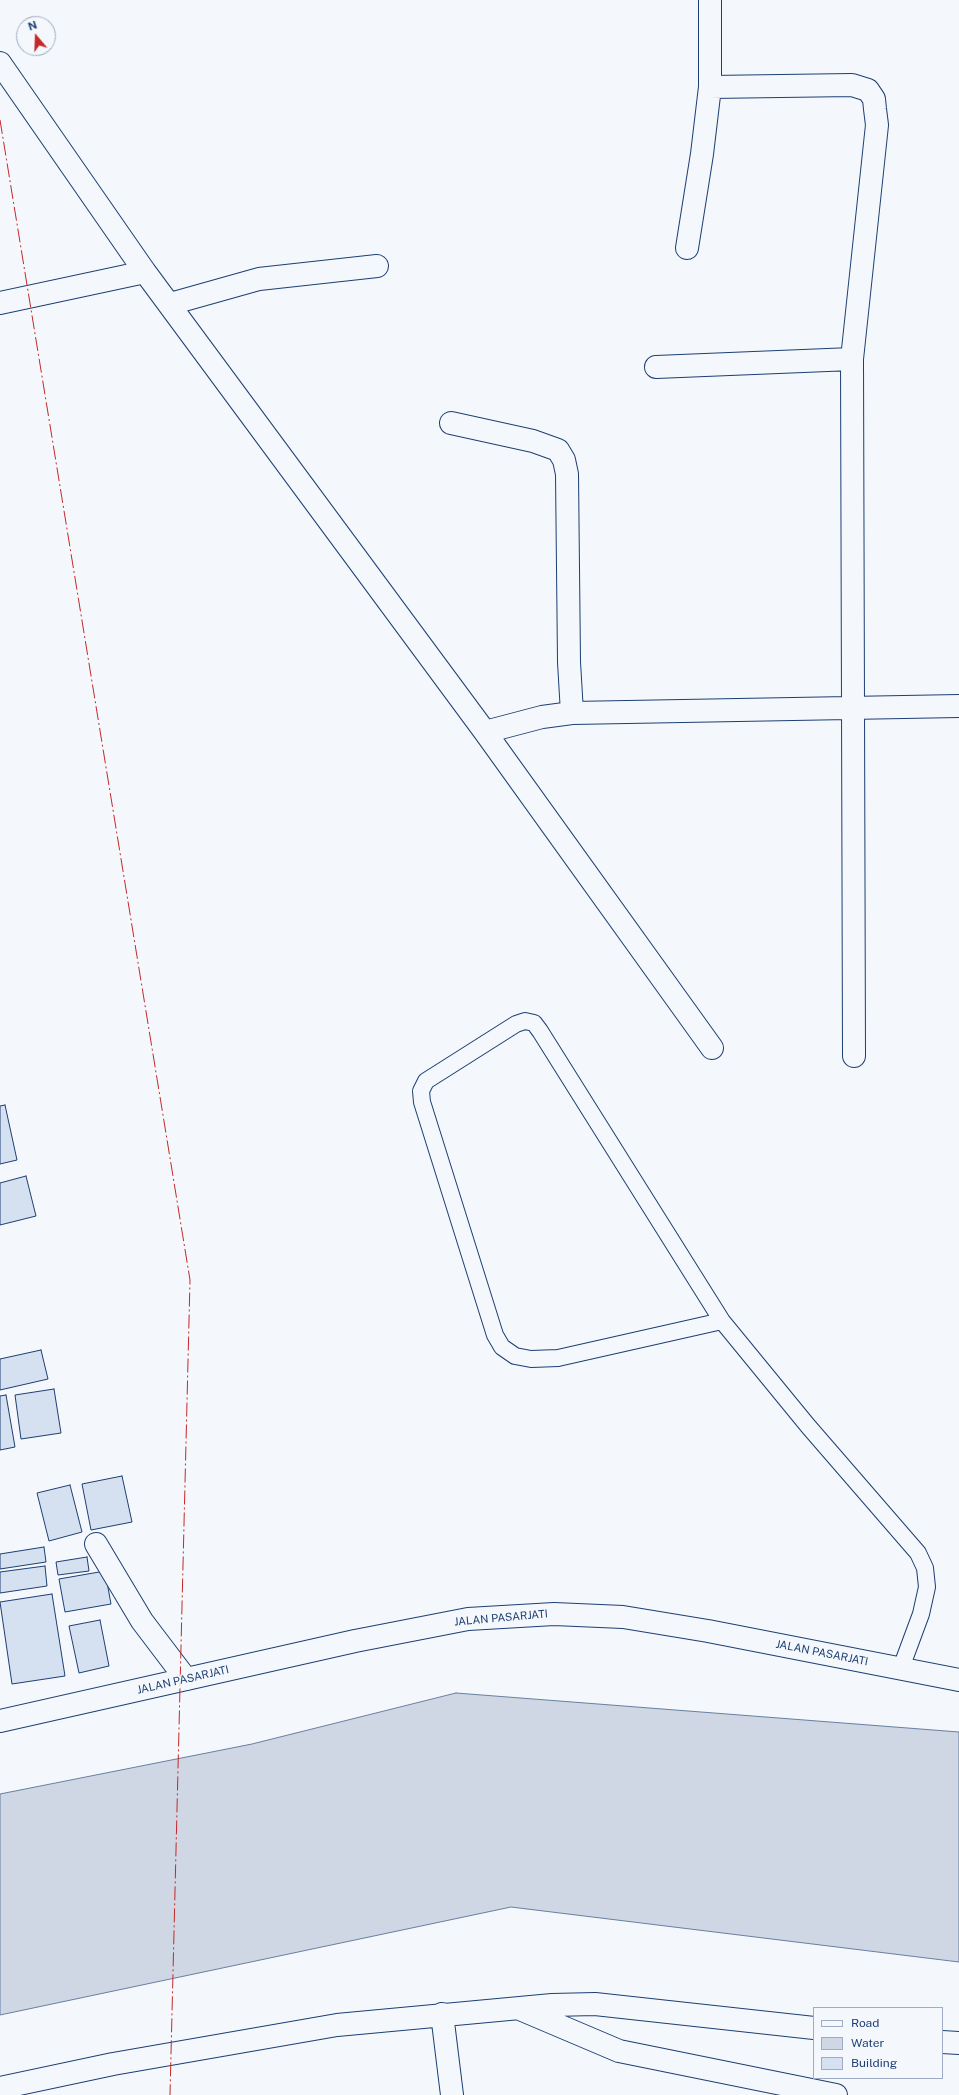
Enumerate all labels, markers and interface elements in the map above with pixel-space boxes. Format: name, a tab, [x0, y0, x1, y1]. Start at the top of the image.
north arrow	[16, 16, 56, 56]
text: N	[26, 19, 38, 33]
street label: JALAN PASARJATI	[454, 1607, 548, 1629]
street label: JALAN PASARJATI	[775, 1638, 869, 1668]
street label: JALAN PASARJATI	[136, 1663, 230, 1697]
legend	[813, 2007, 943, 2079]
text: Road	[851, 2016, 879, 2030]
text: Water	[851, 2036, 884, 2050]
text: Building	[851, 2056, 897, 2070]

